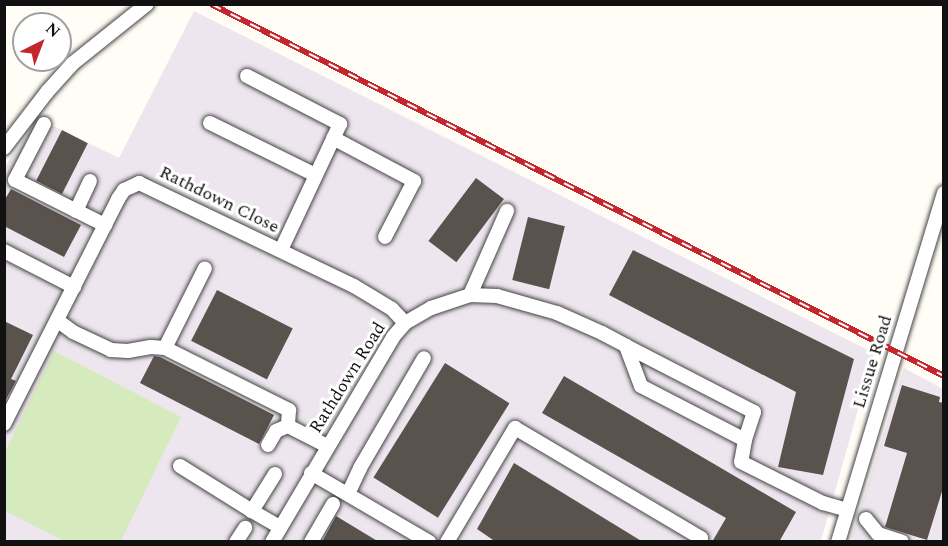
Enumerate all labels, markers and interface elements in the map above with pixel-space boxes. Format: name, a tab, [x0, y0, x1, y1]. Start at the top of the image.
north arrow	[12, 12, 72, 72]
text: N	[40, 17, 66, 43]
street label: Rathdown Close	[156, 162, 282, 238]
street label: Lissue Road	[849, 313, 897, 411]
street label: Rathdown Road	[305, 319, 391, 437]

